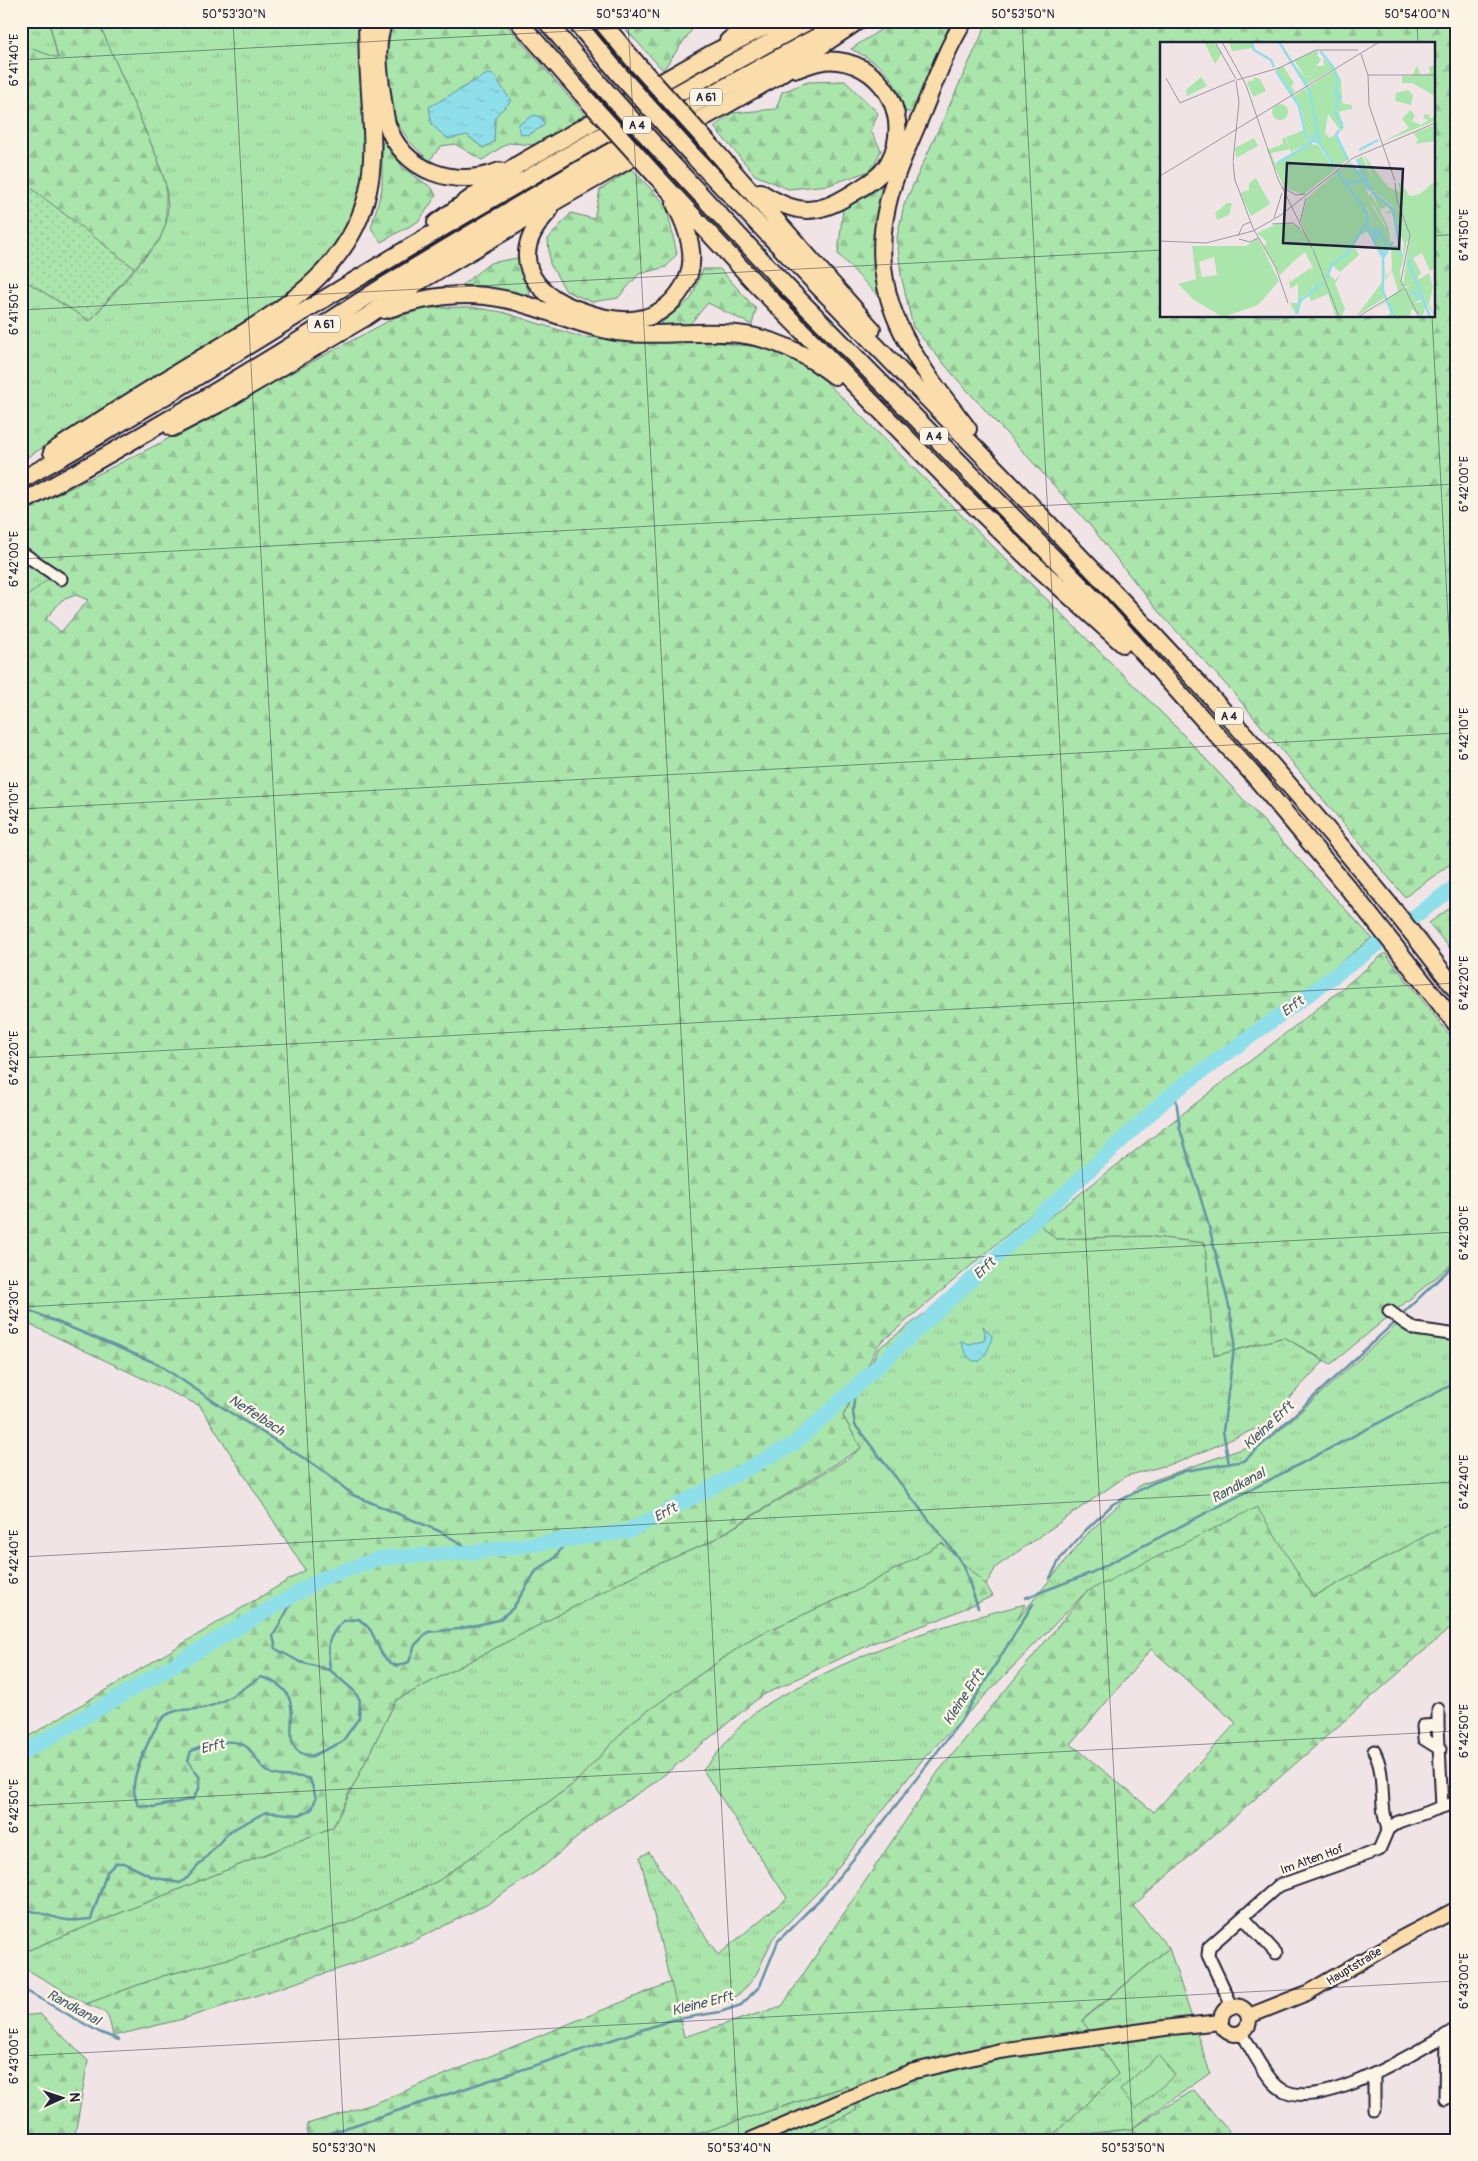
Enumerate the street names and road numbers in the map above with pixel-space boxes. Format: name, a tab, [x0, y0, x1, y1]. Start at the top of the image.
road number: A 61	[690, 88, 722, 105]
road number: A 4	[623, 116, 651, 134]
road number: A 61	[308, 316, 340, 332]
road number: A 4	[920, 428, 948, 444]
road number: A 4	[1215, 708, 1243, 724]
street label: Im Alten Hof	[1279, 1841, 1346, 1878]
street label: Hauptstraße	[1324, 1944, 1385, 1989]

